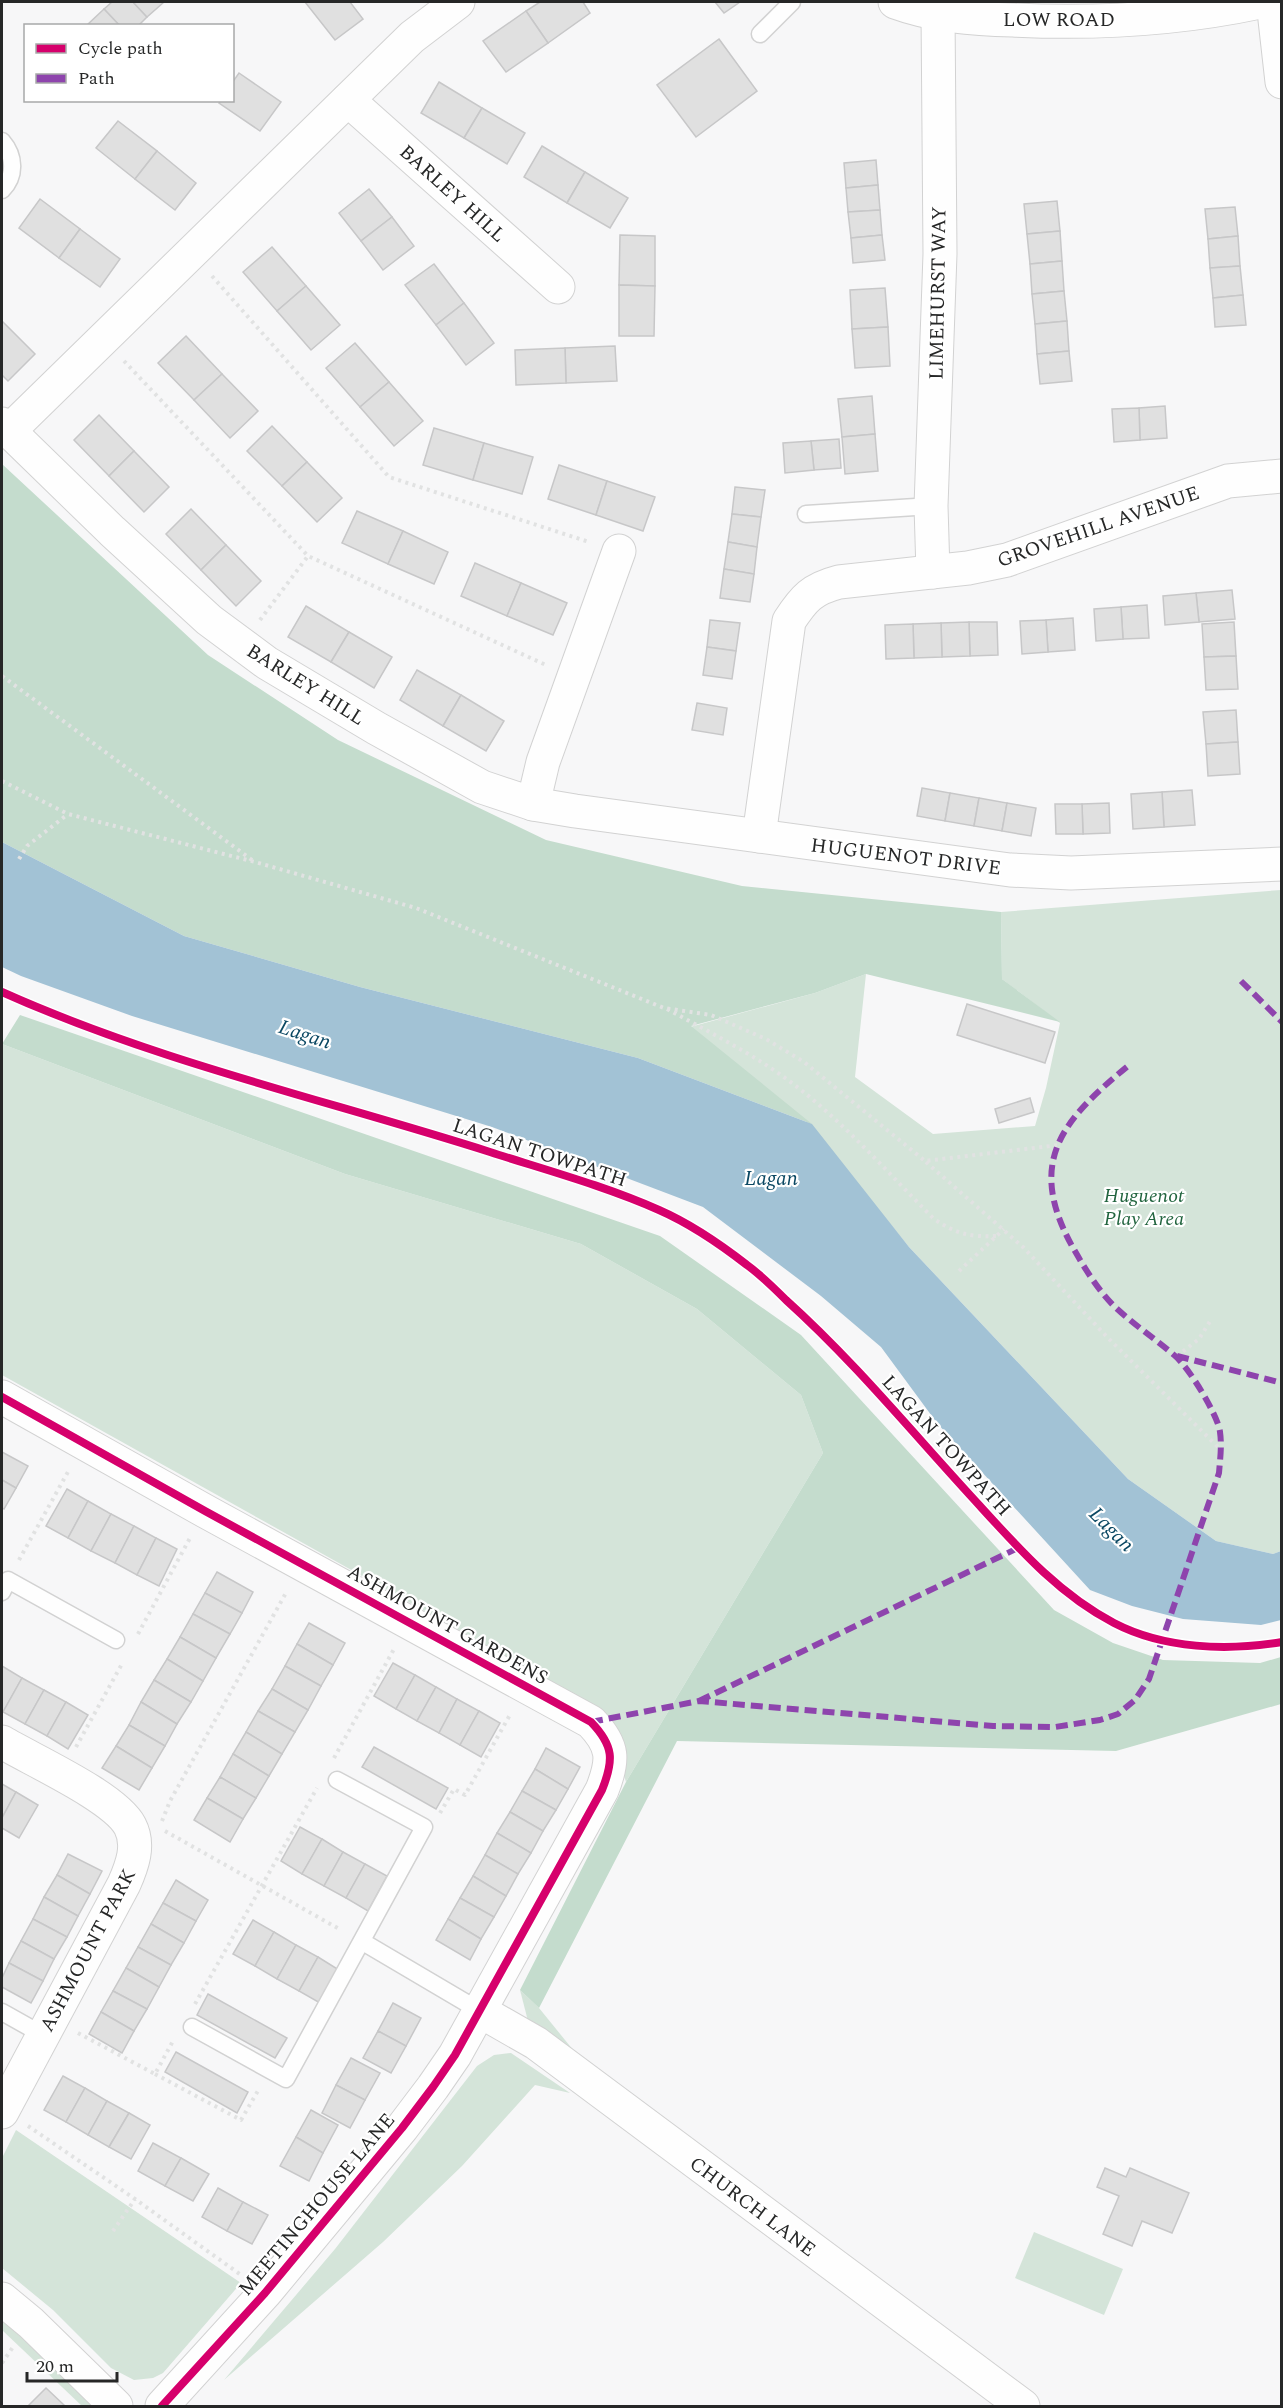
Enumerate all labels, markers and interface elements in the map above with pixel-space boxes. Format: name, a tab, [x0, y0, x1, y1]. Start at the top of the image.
street label: LOW ROAD	[1003, 5, 1115, 35]
legend	[24, 24, 234, 102]
text: Cycle path	[78, 35, 163, 62]
text: Path	[78, 65, 115, 92]
street label: BARLEY HILL	[392, 138, 512, 250]
street label: LIMEHURST WAY	[921, 206, 955, 380]
street label: GROVEHILL AVENUE	[993, 478, 1203, 576]
street label: BARLEY HILL	[240, 636, 371, 733]
street label: HUGUENOT DRIVE	[809, 830, 1003, 884]
water label: Lagan	[274, 1011, 335, 1058]
street label: LAGAN TOWPATH	[449, 1111, 631, 1195]
water label: Lagan	[744, 1163, 798, 1195]
park label: Huguenot Play Area	[1104, 1181, 1185, 1234]
street label: LAGAN TOWPATH	[874, 1368, 1018, 1523]
water label: Lagan	[1081, 1499, 1142, 1560]
street label: ASHMOUNT GARDENS	[341, 1557, 554, 1693]
street label: ASHMOUNT PARK	[32, 1863, 144, 2038]
street label: MEETINGHOUSE LANE	[231, 2107, 402, 2303]
street label: CHURCH LANE	[683, 2149, 822, 2264]
scale bar	[27, 2345, 117, 2383]
text: 20 m	[36, 2353, 74, 2380]

